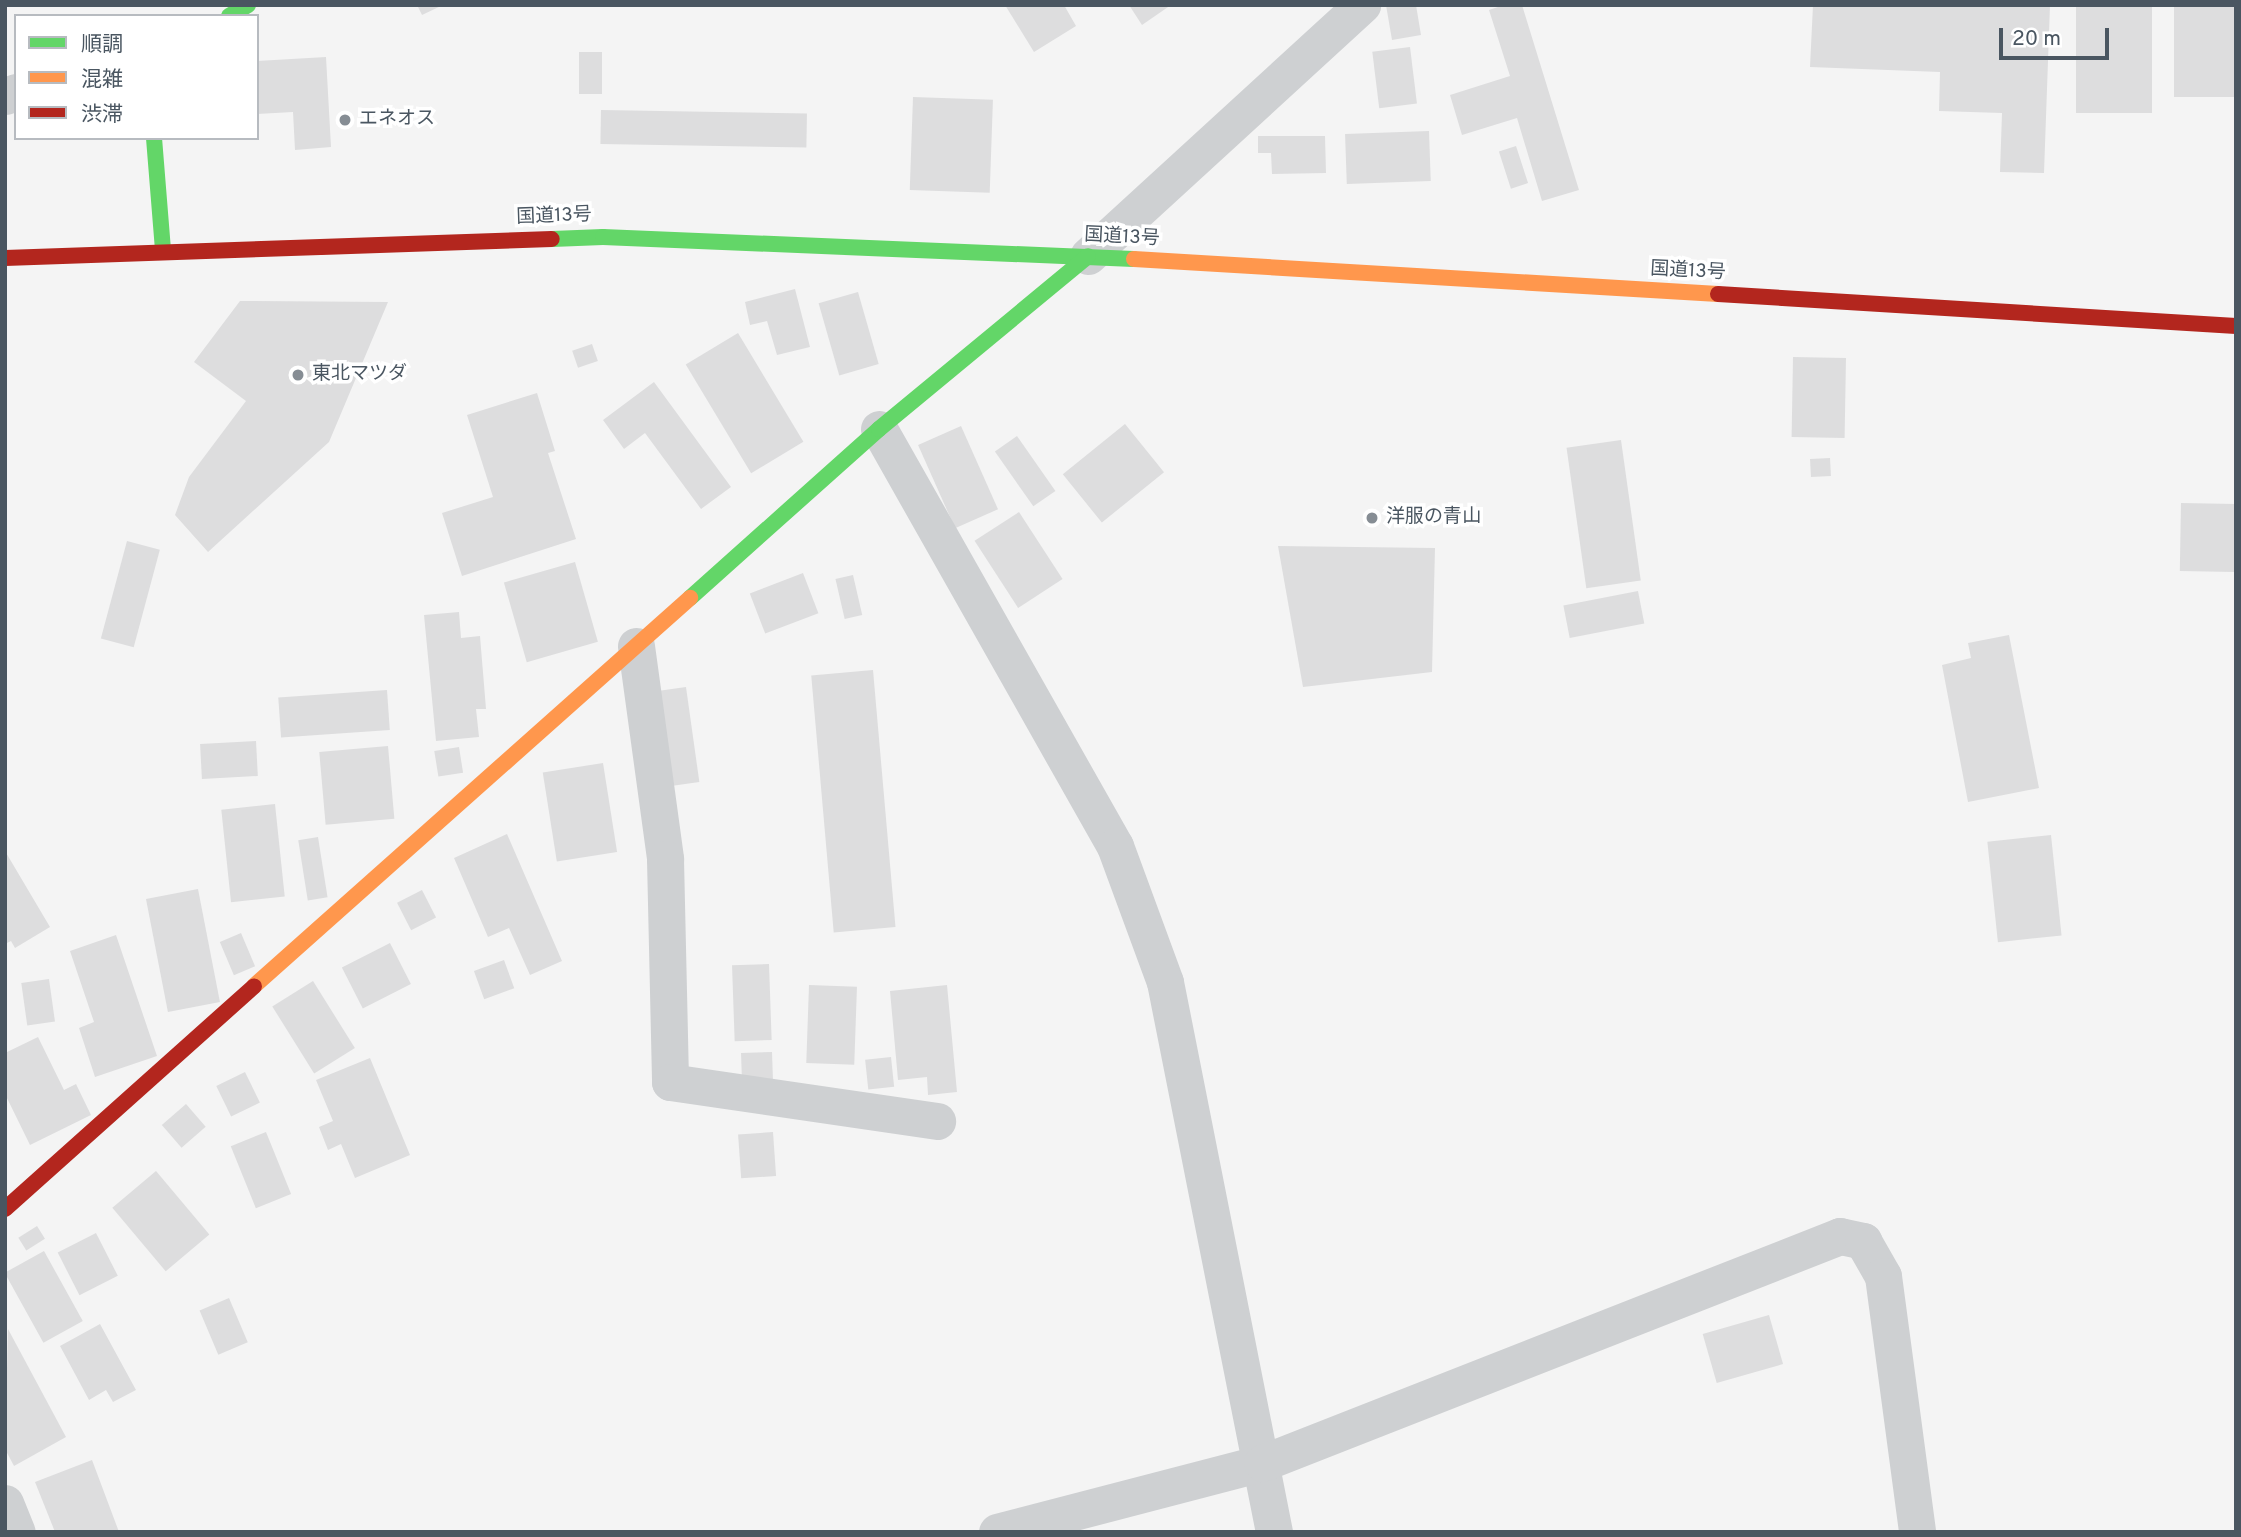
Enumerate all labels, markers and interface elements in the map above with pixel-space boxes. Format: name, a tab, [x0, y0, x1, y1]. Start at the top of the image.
legend	[14, 14, 259, 140]
scale bar	[2003, 14, 2113, 58]
text: 20 m	[2012, 26, 2061, 53]
text: 順調	[81, 32, 123, 59]
text: 混雑	[81, 67, 123, 94]
text: 渋滞	[81, 102, 123, 129]
place label: エネオス	[359, 109, 435, 131]
marker: エネオス	[337, 112, 353, 128]
street label: 国道13号	[516, 204, 592, 230]
street label: 国道13号	[1084, 225, 1160, 251]
street label: 国道13号	[1650, 259, 1726, 285]
place label: 東北マツダ	[312, 364, 407, 386]
marker: 東北マツダ	[290, 367, 306, 383]
place label: 洋服の青山	[1386, 507, 1481, 529]
marker: 洋服の青山	[1364, 510, 1380, 526]

